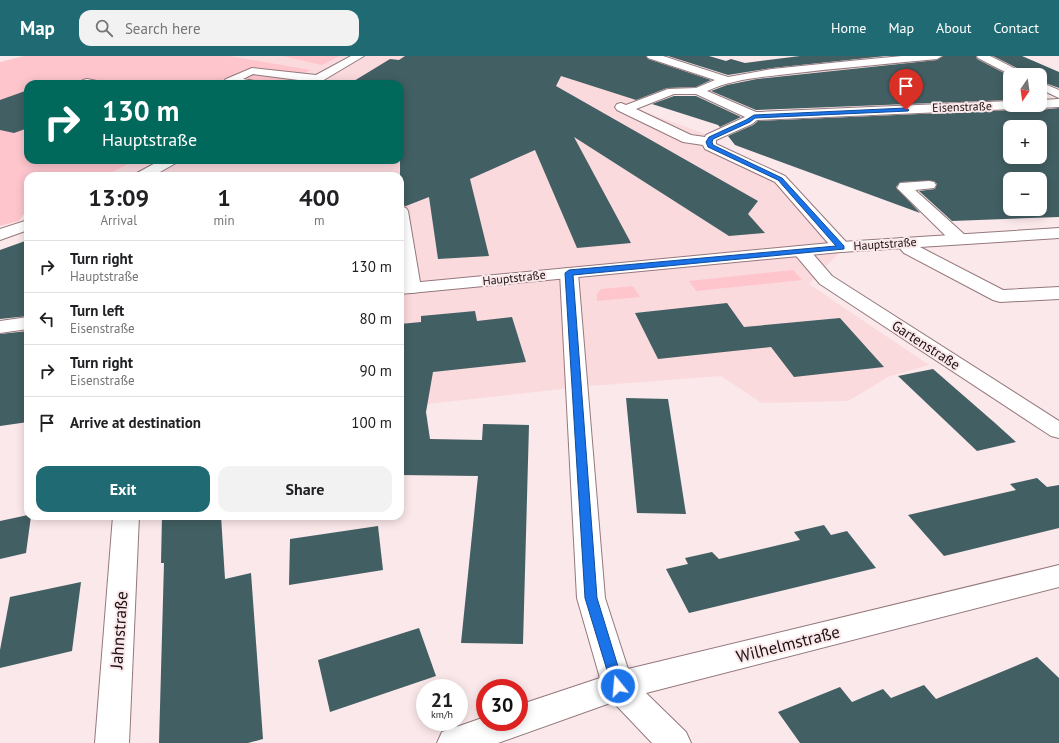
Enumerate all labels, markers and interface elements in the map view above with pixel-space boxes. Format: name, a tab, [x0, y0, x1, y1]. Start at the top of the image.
search box	[79, 10, 359, 46]
text: Map	[20, 16, 55, 40]
icon: search	[93, 17, 115, 39]
text: Search here	[125, 19, 201, 38]
text: Home	[831, 19, 866, 37]
text: Map	[888, 19, 914, 37]
text: About	[936, 19, 972, 37]
text: Contact	[994, 19, 1039, 37]
north arrow	[1003, 68, 1047, 112]
map controls	[1003, 68, 1047, 216]
pin	[889, 69, 923, 110]
icon: arrive	[895, 75, 917, 97]
text: 130 m	[102, 92, 179, 129]
icon: right	[36, 96, 88, 148]
street label: Eisenstraße	[932, 98, 992, 115]
button: +	[1003, 120, 1047, 164]
text: Hauptstraße	[102, 128, 197, 151]
button: −	[1003, 172, 1047, 216]
text: 13:09	[88, 182, 149, 213]
text: 1	[217, 182, 231, 213]
text: 400	[299, 182, 340, 213]
text: Arrival	[101, 212, 137, 229]
text: min	[213, 212, 235, 229]
text: m	[314, 212, 325, 229]
street label: Hauptstraße	[853, 234, 917, 253]
text: Turn right	[70, 249, 133, 268]
icon: right	[36, 256, 58, 278]
text: 130 m	[351, 257, 392, 276]
street label: Hauptstraße	[482, 267, 546, 288]
text: Hauptstraße	[70, 268, 139, 285]
text: Turn left	[70, 301, 124, 320]
icon: left	[36, 308, 58, 330]
text: 80 m	[359, 309, 392, 328]
street label: Gartenstraße	[888, 316, 964, 374]
text: Eisenstraße	[70, 320, 135, 337]
text: Turn right	[70, 353, 133, 372]
icon: right	[36, 360, 58, 382]
text: 90 m	[359, 361, 392, 380]
text: Eisenstraße	[70, 372, 135, 389]
icon: arrive	[36, 412, 58, 434]
text: Arrive at destination	[70, 413, 201, 432]
text: 100 m	[351, 413, 392, 432]
button: Exit	[36, 466, 210, 512]
button: Share	[218, 466, 392, 512]
street label: Jahnstraße	[105, 590, 133, 671]
street label: Wilhelmstraße	[734, 620, 842, 668]
position arrow	[597, 665, 639, 707]
speed limit sign: 30	[476, 679, 528, 731]
text: 21	[431, 687, 453, 713]
text: km/h	[431, 708, 453, 721]

